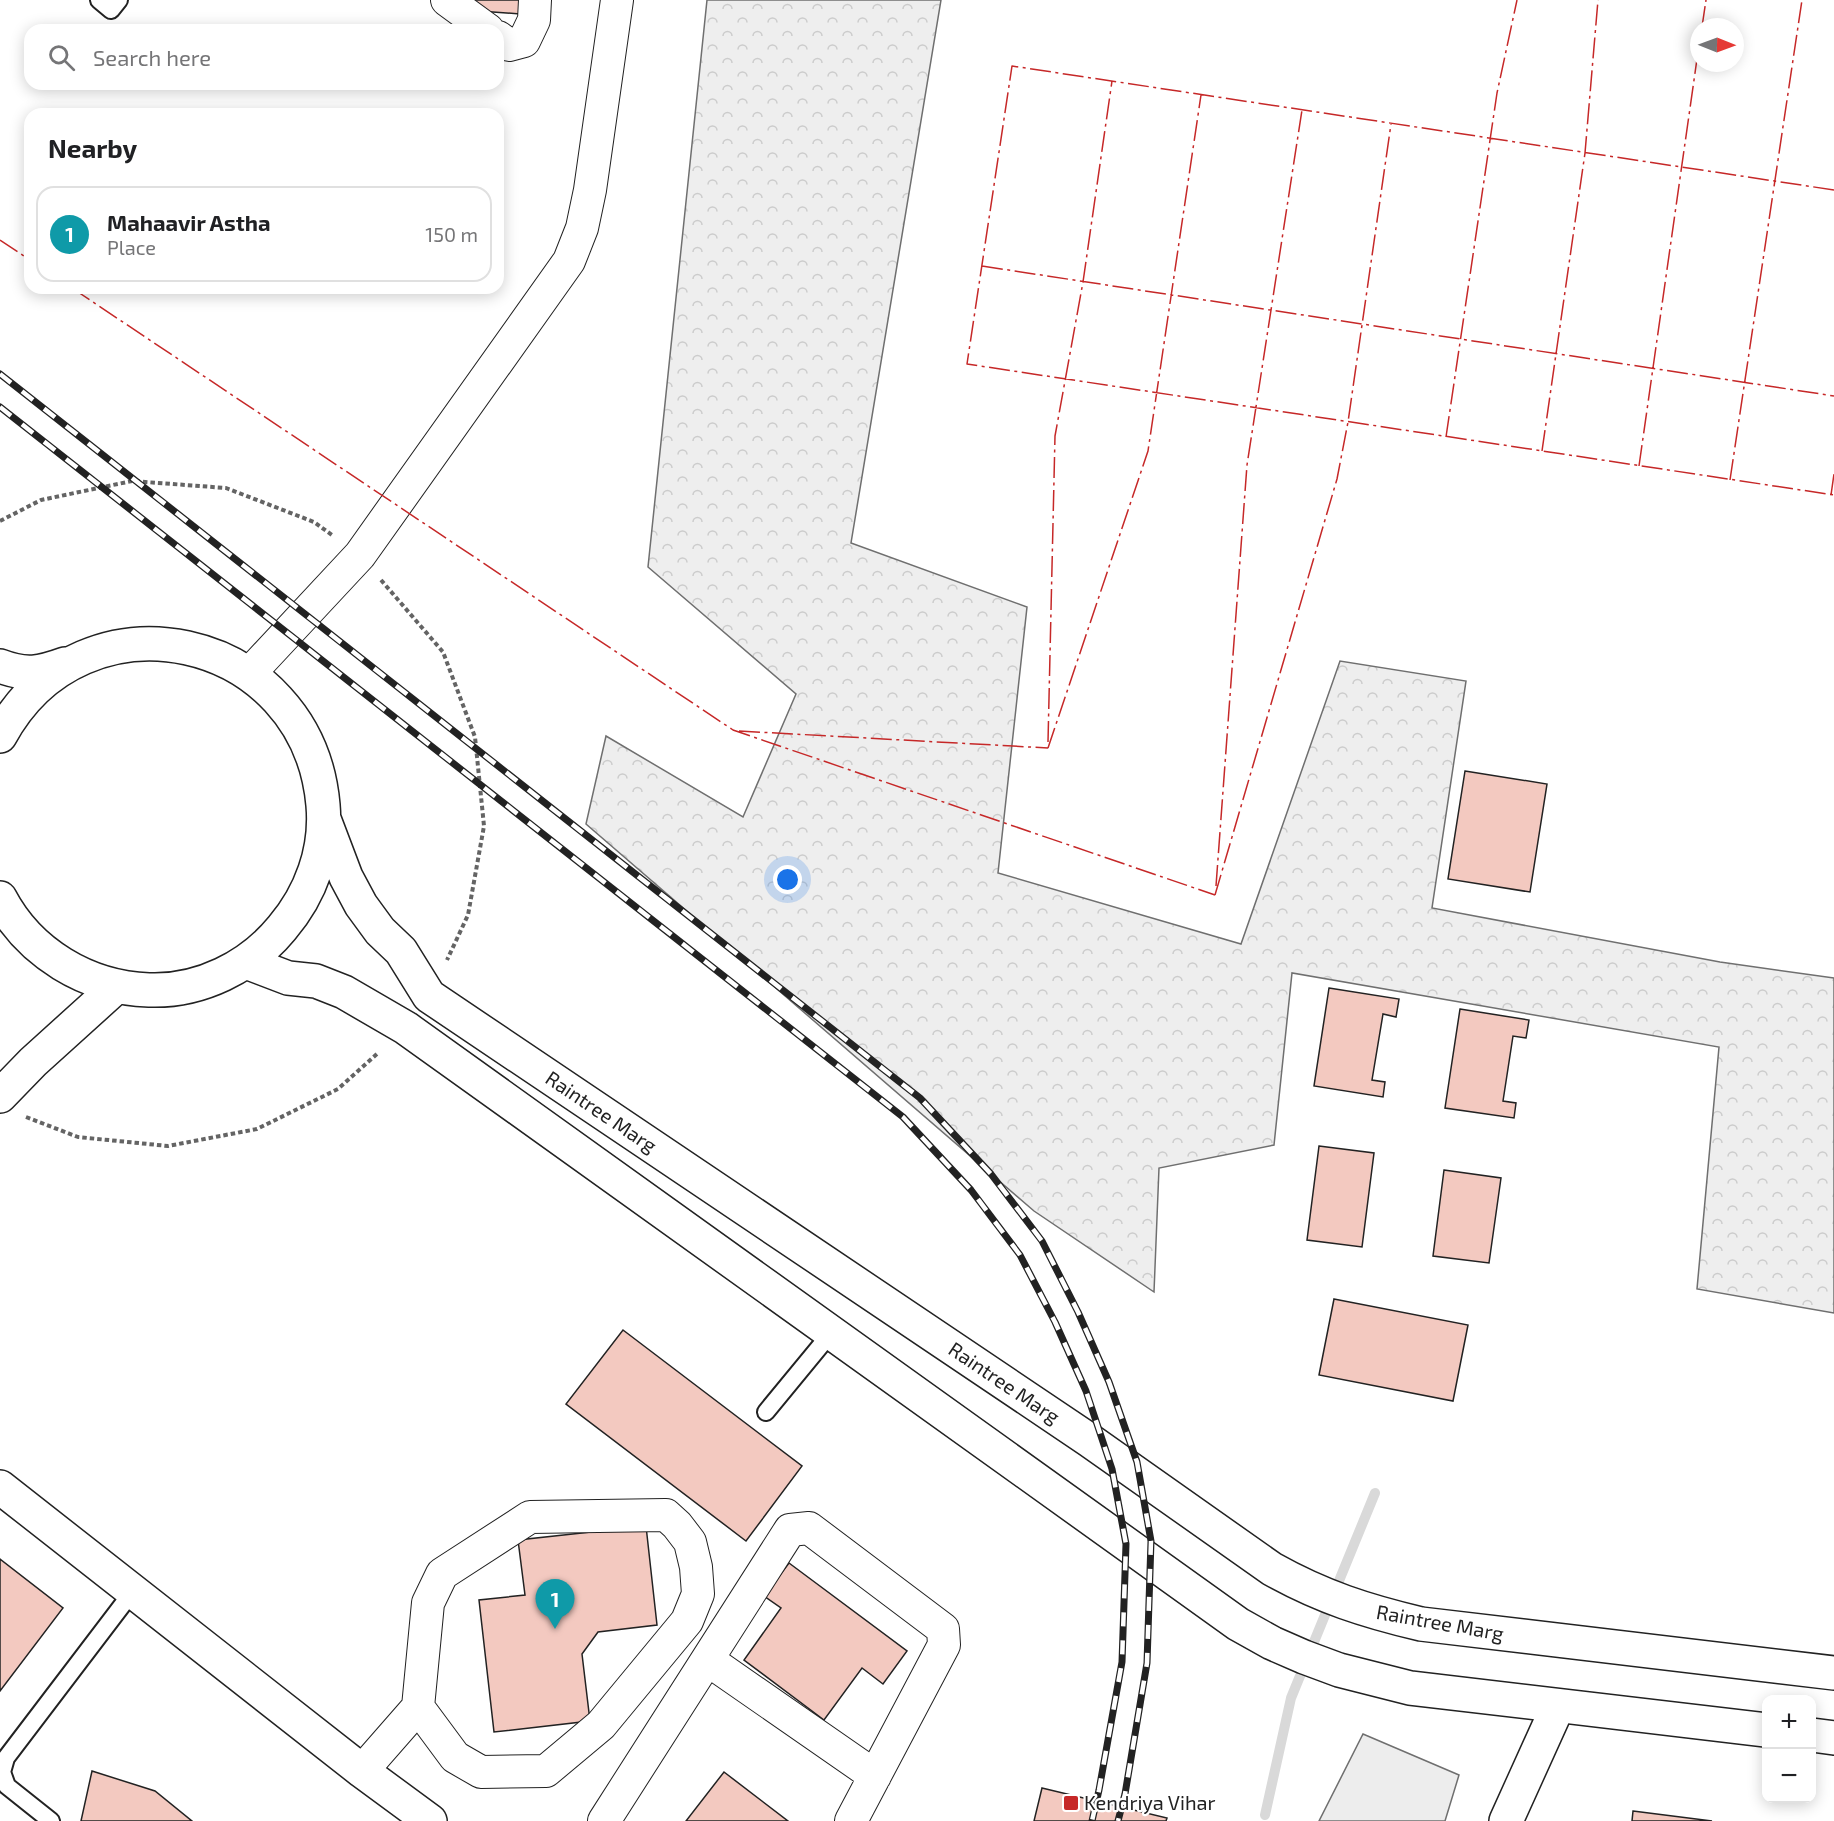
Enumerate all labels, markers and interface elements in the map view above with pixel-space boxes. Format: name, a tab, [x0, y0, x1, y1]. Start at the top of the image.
north arrow	[1690, 18, 1744, 72]
search box	[24, 24, 504, 90]
icon: search	[45, 41, 78, 74]
text: Search here	[93, 44, 211, 70]
text: Nearby	[48, 132, 137, 163]
text: Mahaavir Astha	[107, 209, 270, 235]
text: 1	[65, 222, 74, 246]
text: 150 m	[425, 222, 478, 246]
text: Place	[107, 235, 156, 259]
your location	[773, 865, 802, 894]
street label: Raintree Marg	[541, 1065, 662, 1157]
street label: Raintree Marg	[944, 1336, 1065, 1428]
pin: 1	[536, 1580, 574, 1629]
street label: Raintree Marg	[1375, 1599, 1506, 1645]
map controls	[1762, 1695, 1816, 1803]
button: +	[1762, 1695, 1816, 1749]
button: −	[1762, 1749, 1816, 1803]
place label: Kendriya Vihar	[1084, 1790, 1216, 1814]
marker: Kendriya Vihar	[1062, 1794, 1080, 1812]

